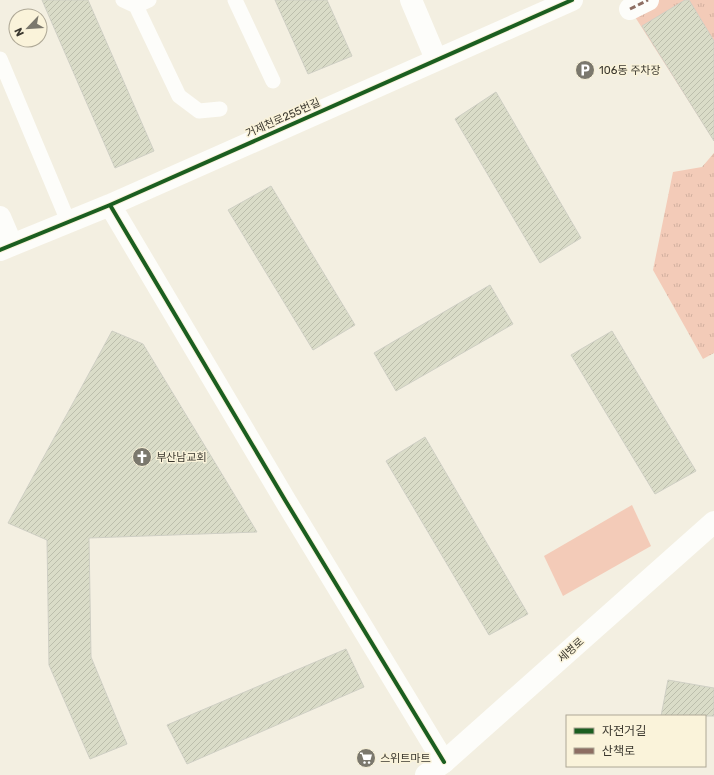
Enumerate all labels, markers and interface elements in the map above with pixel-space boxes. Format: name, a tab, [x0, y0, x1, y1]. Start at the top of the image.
north arrow	[8, 8, 48, 48]
text: N	[12, 26, 27, 38]
parking icon: 106동 주차장	[574, 59, 596, 81]
place label: 106동 주차장	[599, 64, 661, 77]
street label: 거제천로255번길	[244, 96, 322, 140]
church icon: 부산남교회	[131, 446, 153, 468]
place label: 부산남교회	[156, 451, 207, 464]
street label: 세병로	[555, 635, 587, 665]
legend	[566, 715, 706, 767]
text: 자전거길	[602, 724, 646, 738]
text: 산책로	[602, 744, 635, 758]
supermarket icon: 스위트마트	[355, 747, 377, 769]
place label: 스위트마트	[380, 752, 431, 765]

